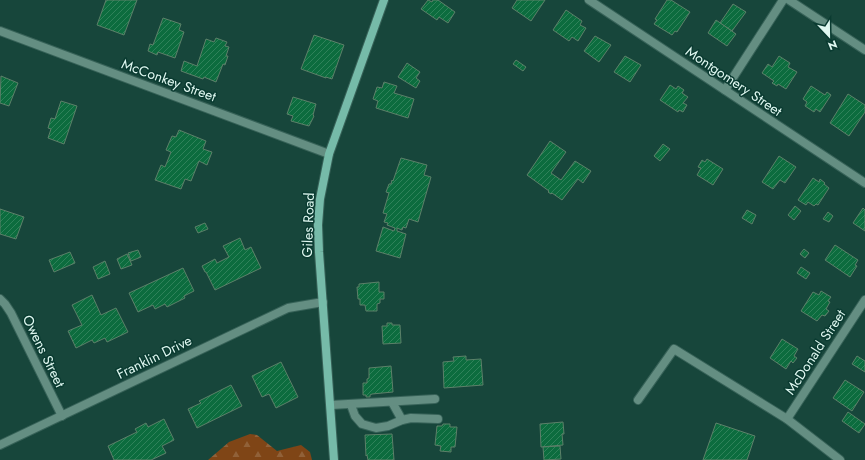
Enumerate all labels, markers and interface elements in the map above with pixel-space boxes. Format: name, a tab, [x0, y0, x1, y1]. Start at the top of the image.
north arrow	[809, 16, 849, 56]
text: N	[826, 36, 840, 54]
street label: Montgomery Street	[682, 41, 787, 121]
street label: McConkey Street	[119, 54, 220, 107]
street label: Giles Road	[297, 192, 319, 258]
street label: McDonald Street	[780, 305, 850, 399]
street label: Owens Street	[18, 311, 70, 391]
street label: Franklin Drive	[113, 330, 195, 384]

